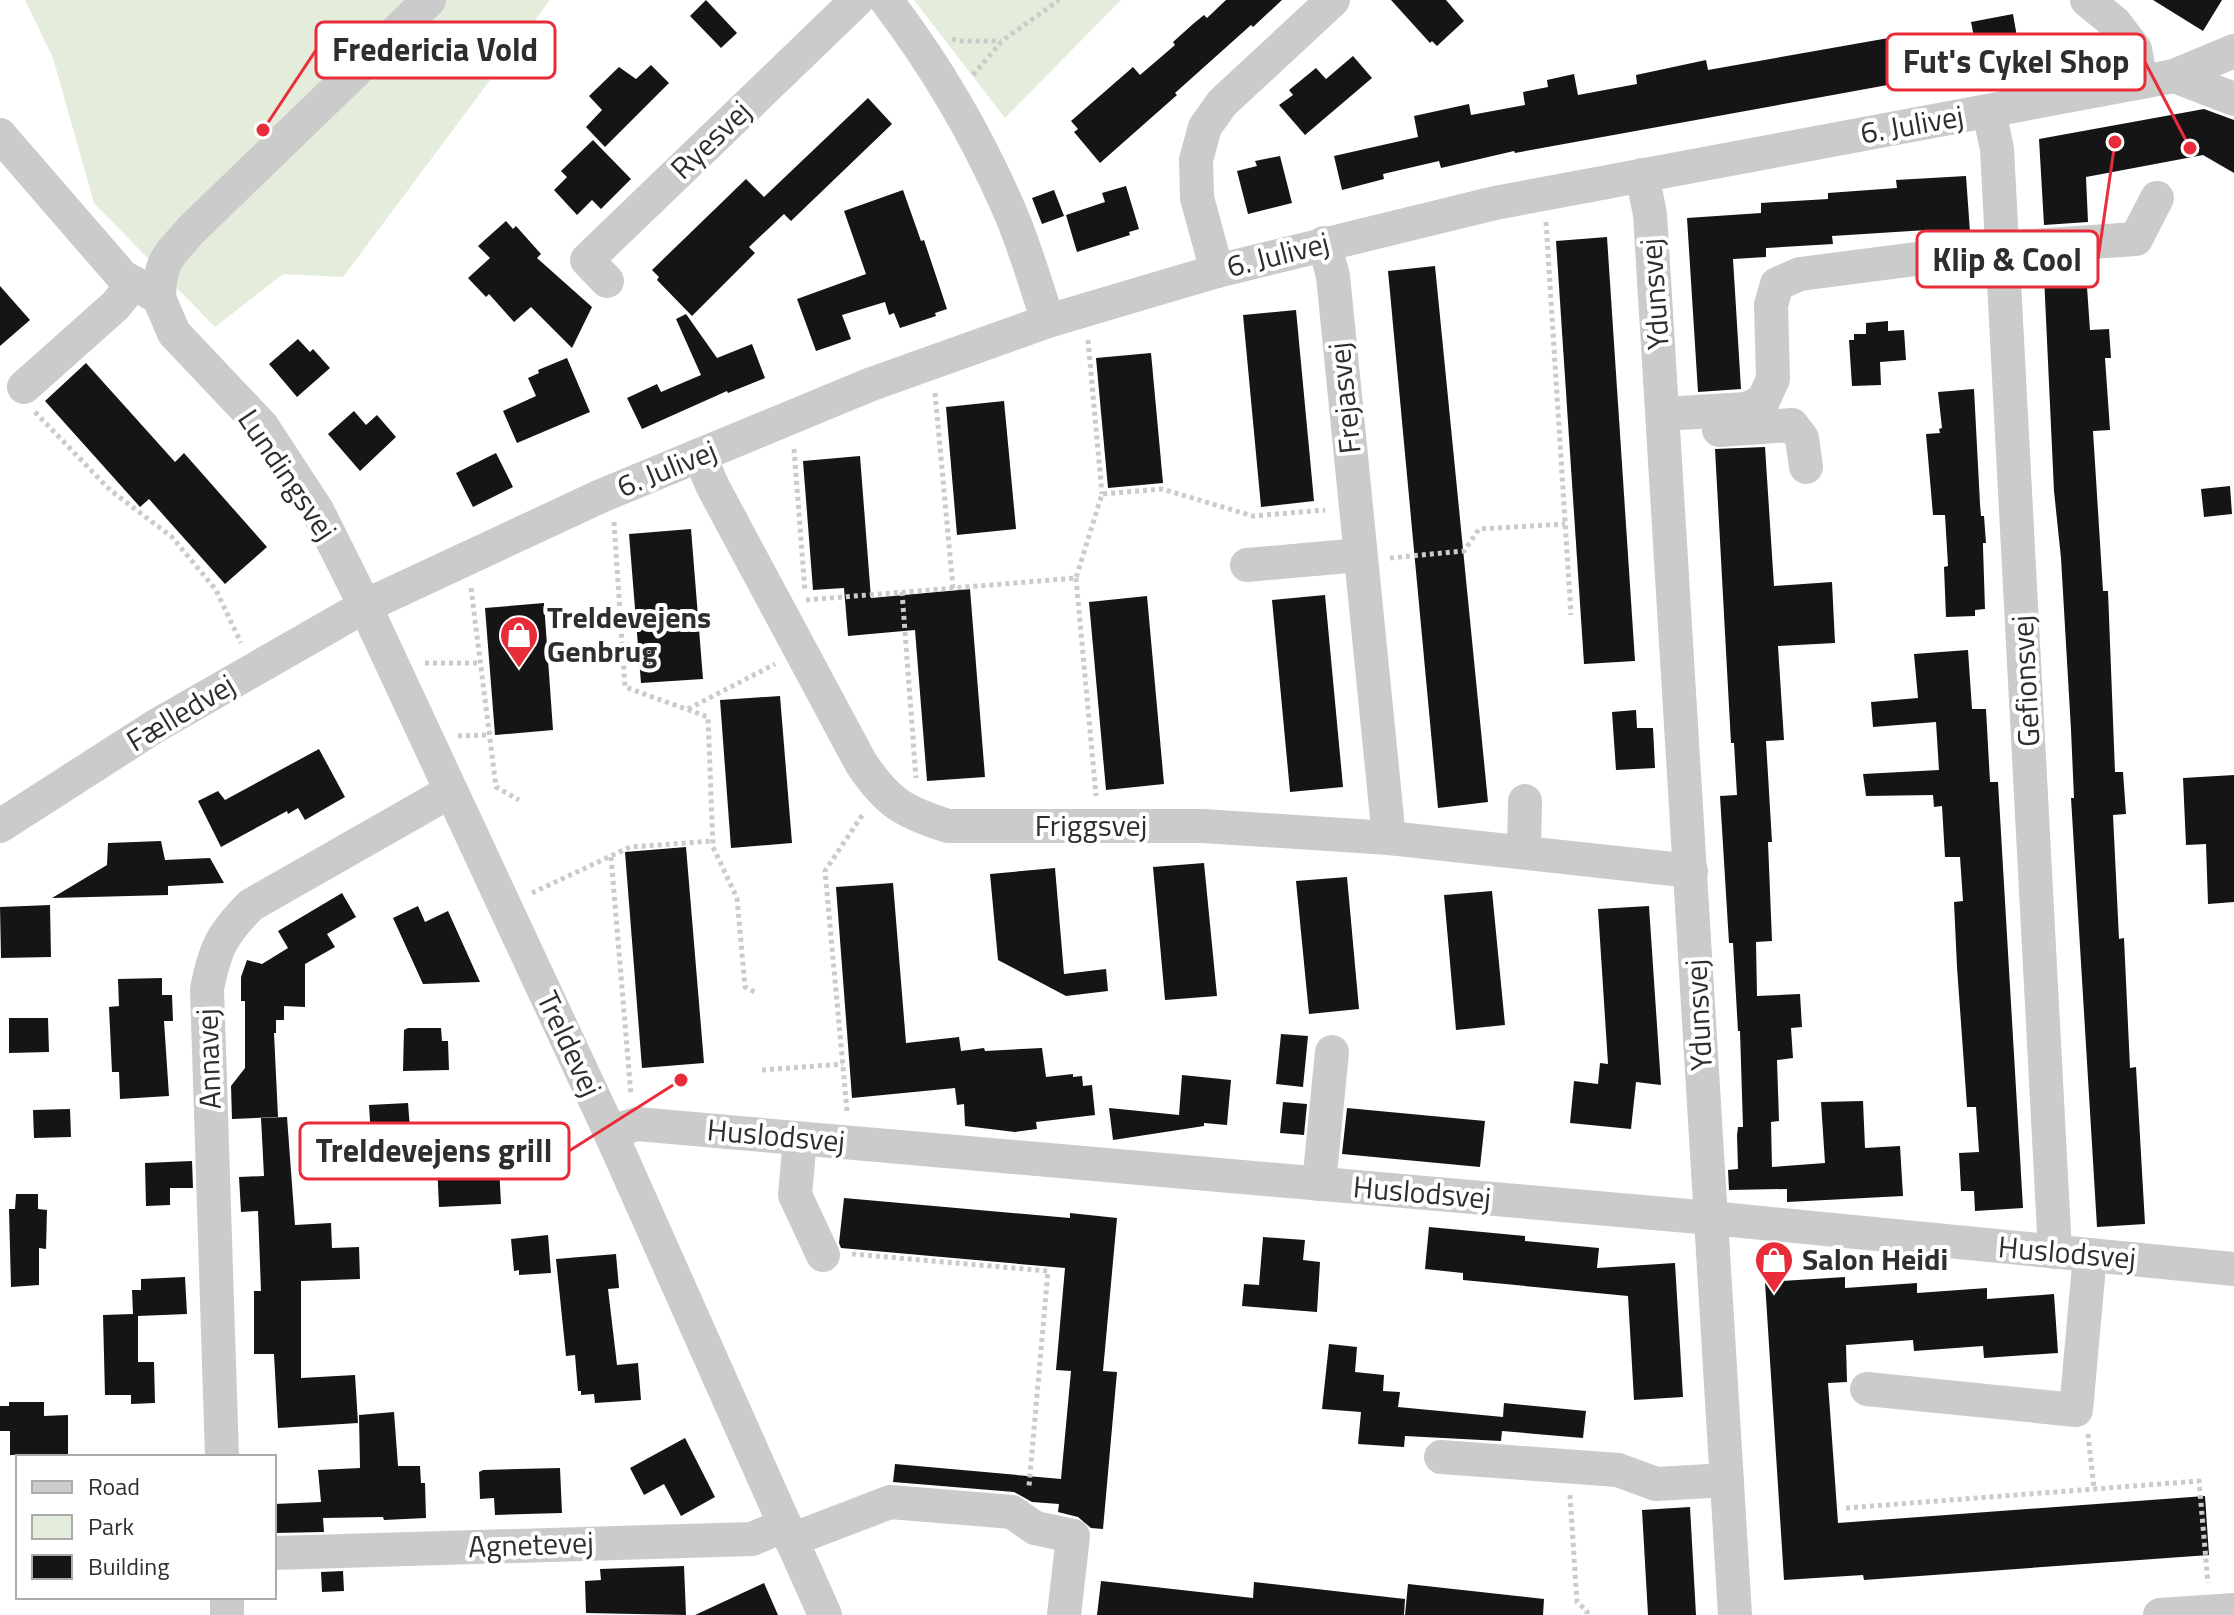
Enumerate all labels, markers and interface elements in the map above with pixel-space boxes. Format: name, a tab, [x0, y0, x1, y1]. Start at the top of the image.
callout: Fredericia Vold	[316, 22, 555, 78]
text: Fredericia Vold	[332, 25, 538, 73]
callout: Fut's Cykel Shop	[1887, 34, 2145, 90]
text: Fut's Cykel Shop	[1903, 37, 2129, 85]
street label: Ryesvej	[659, 89, 761, 190]
street label: 6. Julivej	[1857, 92, 1967, 156]
street label: 6. Julivej	[1222, 219, 1334, 289]
callout: Klip & Cool	[1917, 231, 2098, 287]
text: Klip & Cool	[1932, 235, 2082, 283]
street label: Ydunsvej	[1627, 237, 1681, 351]
street label: Frejasvej	[1315, 340, 1373, 456]
street label: Lundingsvej	[227, 399, 349, 549]
street label: 6. Julivej	[610, 427, 723, 509]
place label: Treldevejens Genbrug	[547, 594, 711, 674]
shop icon: Treldevejens Genbrug	[498, 614, 540, 669]
street label: Gefionsvej	[1999, 614, 2051, 748]
street label: Fælledvej	[117, 662, 244, 763]
street label: Friggsvej	[1035, 802, 1147, 848]
street label: Ydunsvej	[1672, 958, 1724, 1072]
street label: Treldevej	[525, 983, 614, 1104]
street label: Annavej	[183, 1008, 233, 1110]
street label: Huslodsvej	[705, 1106, 847, 1164]
callout: Treldevejens grill	[300, 1123, 569, 1179]
text: Treldevejens grill	[316, 1126, 552, 1174]
street label: Huslodsvej	[1351, 1163, 1493, 1221]
street label: Huslodsvej	[1996, 1223, 2138, 1281]
place label: Salon Heidi	[1802, 1236, 1948, 1282]
shop icon: Salon Heidi	[1753, 1239, 1795, 1294]
legend	[16, 1455, 276, 1599]
text: Road	[88, 1468, 140, 1504]
text: Park	[88, 1508, 134, 1544]
street label: Agnetevej	[467, 1519, 594, 1569]
text: Building	[88, 1548, 170, 1584]

